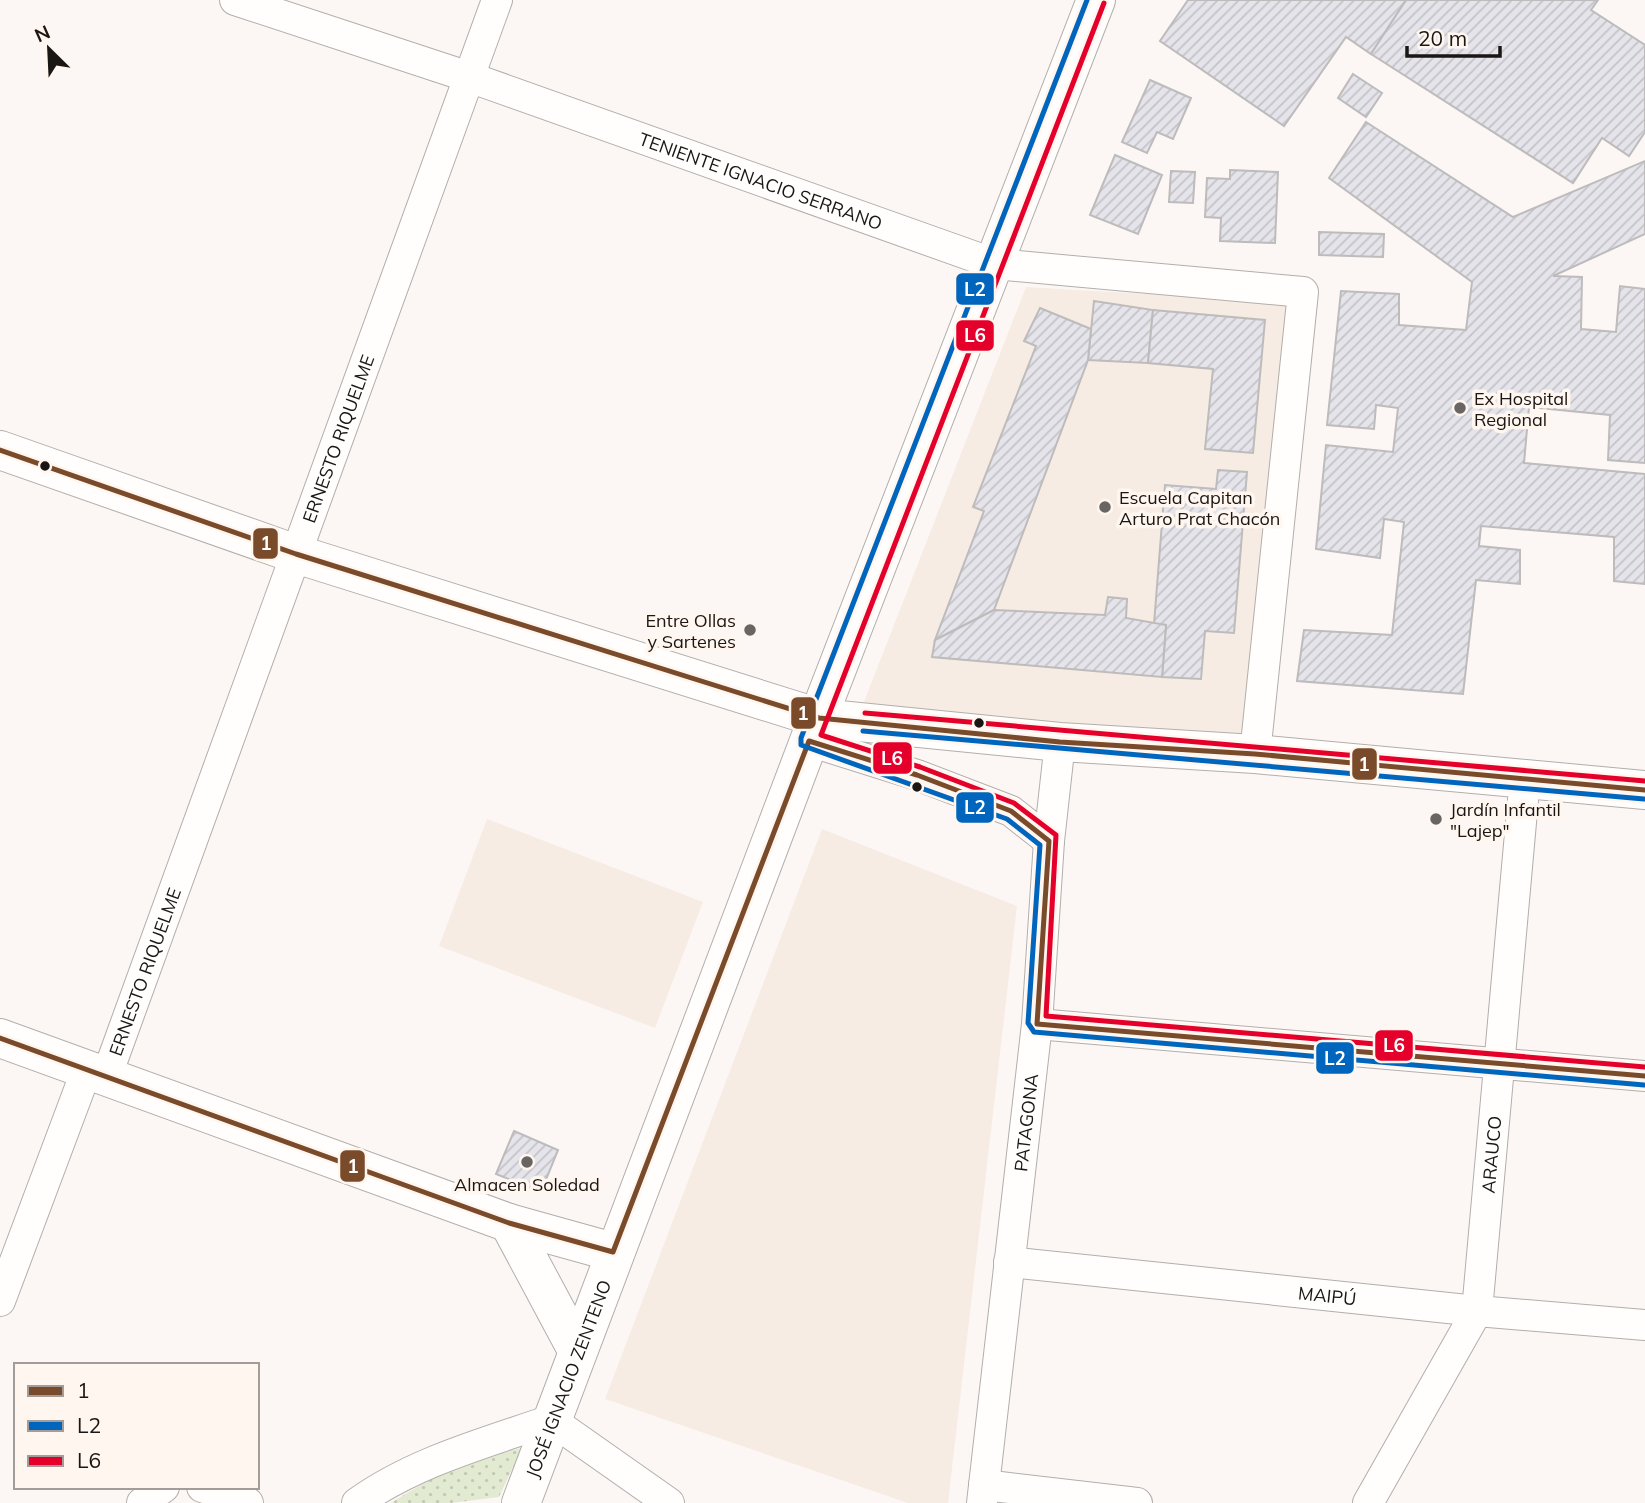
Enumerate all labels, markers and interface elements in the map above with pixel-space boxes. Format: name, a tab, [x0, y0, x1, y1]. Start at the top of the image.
north arrow	[14, 14, 84, 84]
scale bar	[1407, 14, 1500, 58]
text: N	[31, 20, 54, 47]
text: 20 m	[1418, 25, 1467, 51]
street label: TENIENTE IGNACIO SERRANO	[636, 127, 886, 235]
line badge: L2	[955, 272, 995, 306]
text: L2	[964, 277, 986, 301]
line badge: L6	[955, 319, 995, 352]
text: L6	[964, 323, 986, 347]
street label: ERNESTO RIQUELME	[297, 351, 379, 526]
place label: Ex Hospital Regional	[1474, 387, 1568, 431]
marker: Ex Hospital Regional	[1452, 400, 1468, 416]
unlabelled marker	[38, 459, 52, 473]
place label: Escuela Capitan Arturo Prat Chacón	[1119, 486, 1280, 530]
marker: Escuela Capitan Arturo Prat Chacón	[1097, 499, 1113, 515]
line badge: 1	[252, 527, 279, 560]
text: 1	[260, 531, 272, 555]
place label: Entre Ollas y Sartenes	[645, 609, 736, 653]
marker: Entre Ollas y Sartenes	[742, 622, 758, 638]
line badge: 1	[790, 696, 817, 730]
text: 1	[797, 701, 809, 725]
unlabelled marker	[972, 716, 986, 730]
line badge: L6	[872, 741, 913, 775]
text: L6	[881, 746, 903, 770]
line badge: 1	[1351, 747, 1378, 781]
text: 1	[1358, 752, 1370, 776]
unlabelled marker	[910, 780, 924, 794]
line badge: L2	[955, 791, 995, 824]
text: L2	[964, 795, 986, 819]
place label: Jardín Infantil "Lajep"	[1450, 798, 1561, 842]
marker: Jardín Infantil "Lajep"	[1428, 811, 1444, 827]
street label: ERNESTO RIQUELME	[103, 884, 186, 1059]
line badge: L6	[1374, 1029, 1414, 1062]
text: L6	[1383, 1033, 1405, 1057]
line badge: L2	[1315, 1041, 1355, 1075]
text: L2	[1324, 1046, 1346, 1070]
street label: PATAGONA	[1009, 1072, 1043, 1173]
street label: ARAUCO	[1476, 1115, 1506, 1194]
line badge: 1	[339, 1149, 366, 1183]
text: 1	[347, 1154, 359, 1178]
marker: Almacen Soledad	[519, 1154, 535, 1170]
place label: Almacen Soledad	[454, 1173, 600, 1196]
street label: JOSÉ IGNACIO ZENTENO	[520, 1276, 616, 1481]
street label: MAIPÚ	[1297, 1281, 1357, 1310]
legend	[14, 1363, 259, 1489]
text: 1	[77, 1377, 90, 1403]
text: L2	[77, 1412, 101, 1438]
text: L6	[77, 1447, 101, 1473]

